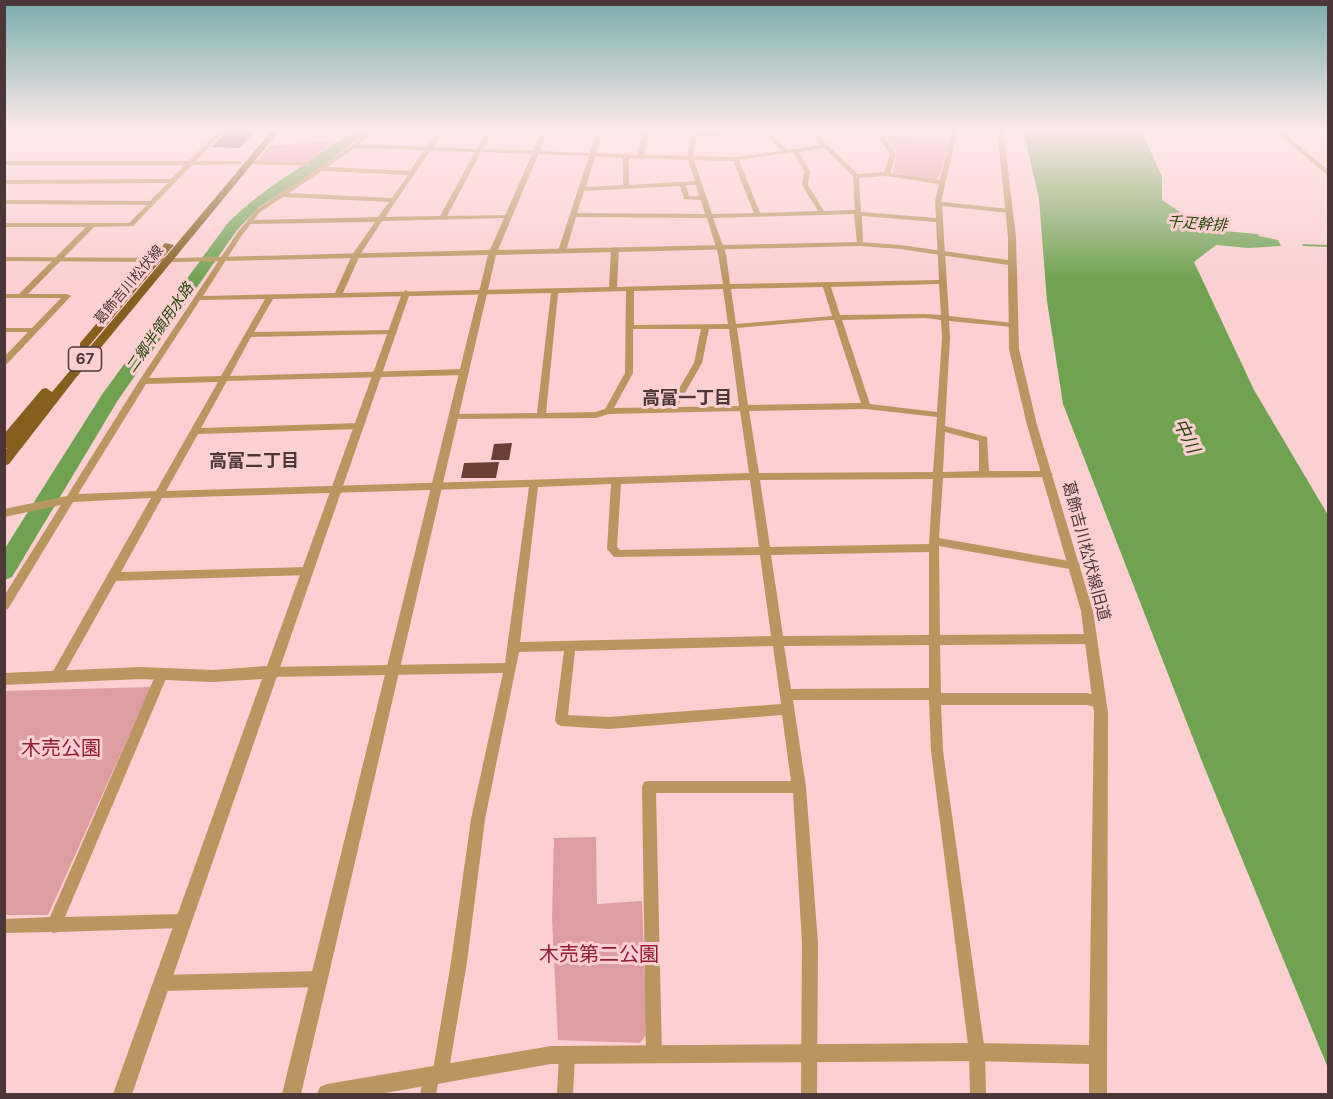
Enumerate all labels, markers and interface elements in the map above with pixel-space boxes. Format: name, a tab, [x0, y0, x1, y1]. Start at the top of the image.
water label: 千疋幹排	[1166, 213, 1228, 235]
street label: 葛飾吉川松伏線	[91, 242, 167, 328]
water label: 二郷半領用水路	[123, 280, 197, 376]
road number: 67	[68, 347, 101, 371]
district label: 高富一丁目	[642, 388, 732, 410]
water label: 中川	[1168, 415, 1204, 457]
district label: 高富二丁目	[209, 451, 299, 473]
street label: 葛飾吉川松伏線旧道	[1058, 479, 1114, 623]
park label: 木売公園	[21, 737, 101, 761]
park label: 木売第二公園	[539, 943, 659, 967]

